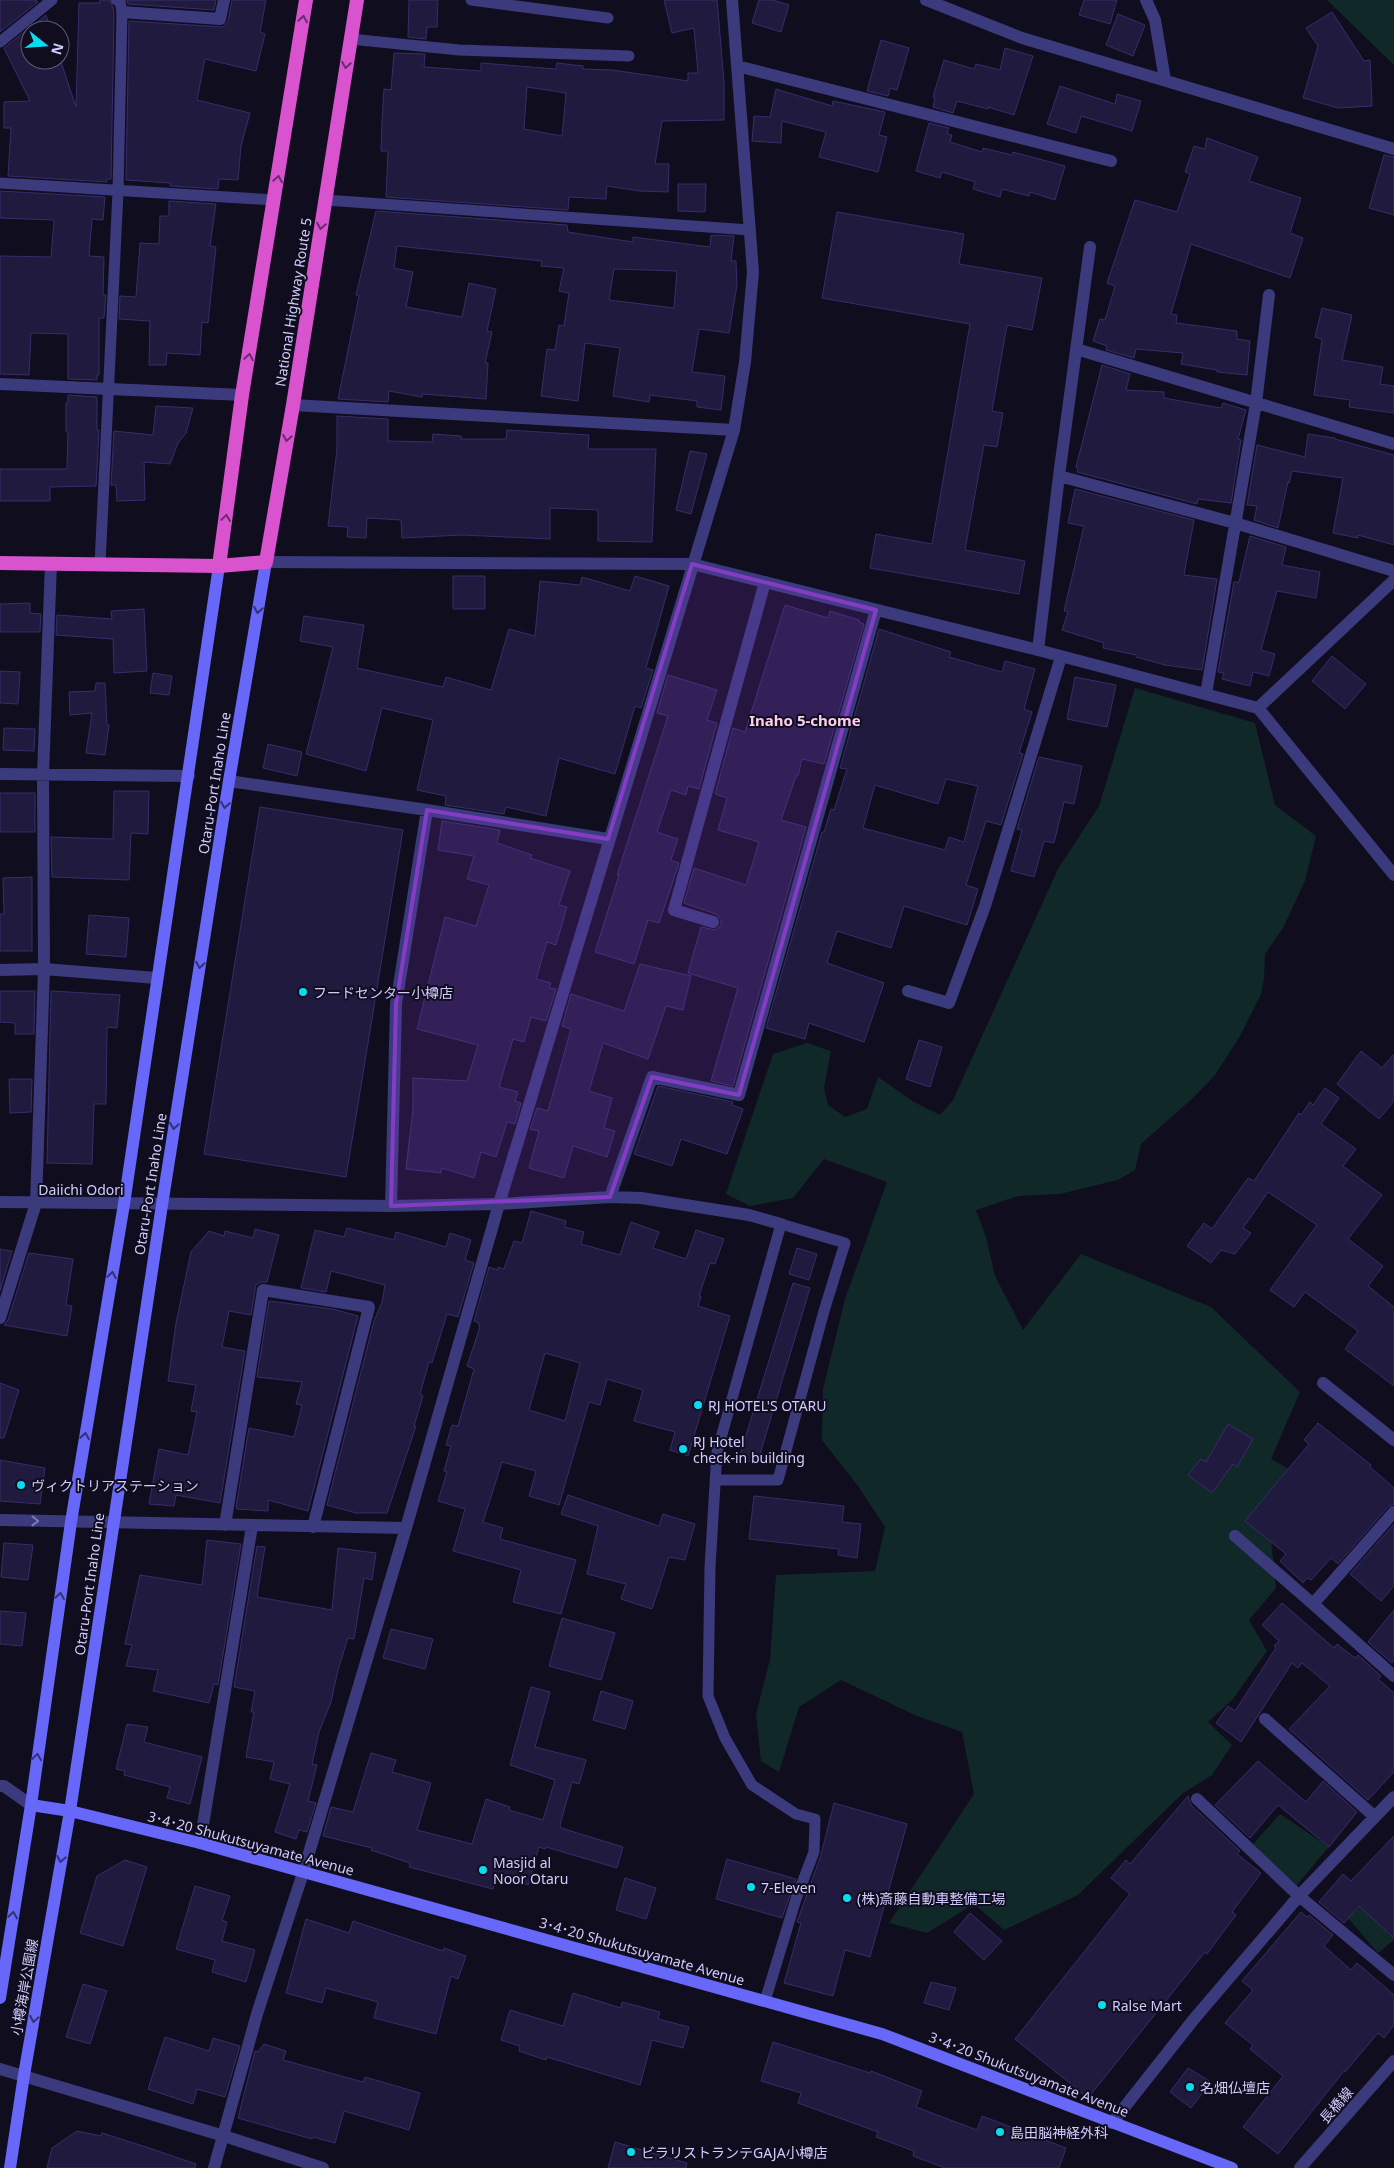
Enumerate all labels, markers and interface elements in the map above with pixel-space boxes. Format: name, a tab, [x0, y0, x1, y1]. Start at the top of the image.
one-way arrow	[297, 14, 307, 23]
north arrow	[20, 20, 70, 70]
text: N	[47, 41, 69, 57]
one-way arrow	[341, 62, 352, 70]
one-way arrow	[272, 175, 282, 184]
street label: National Highway Route 5	[270, 216, 316, 388]
one-way arrow	[317, 222, 327, 230]
one-way arrow	[243, 353, 253, 361]
one-way arrow	[283, 434, 293, 443]
one-way arrow	[220, 513, 231, 521]
one-way arrow	[253, 606, 263, 614]
street label: Otaru-Port Inaho Line	[193, 710, 235, 855]
district label: Inaho 5-chome	[749, 710, 861, 730]
one-way arrow	[221, 800, 231, 809]
one-way arrow	[195, 961, 205, 970]
place label: フードセンター小樽店	[313, 983, 453, 1002]
marker: フードセンター小樽店	[297, 986, 309, 998]
street label: Otaru-Port Inaho Line	[129, 1111, 171, 1256]
one-way arrow	[170, 1121, 180, 1130]
street label: Daiichi Odori	[38, 1180, 124, 1199]
one-way arrow	[106, 1271, 117, 1279]
place label: RJ HOTEL'S OTARU	[708, 1396, 827, 1415]
marker: RJ HOTEL'S OTARU	[692, 1399, 704, 1411]
one-way arrow	[80, 1431, 90, 1440]
place label: RJ Hotel check-in building	[693, 1432, 805, 1467]
marker: RJ Hotel check-in building	[677, 1443, 689, 1455]
place label: ヴィクトリアステーション	[31, 1476, 199, 1495]
marker: ヴィクトリアステーション	[15, 1479, 27, 1491]
street label: Otaru-Port Inaho Line	[70, 1511, 108, 1656]
one-way arrow	[32, 1515, 40, 1526]
one-way arrow	[54, 1592, 65, 1600]
one-way arrow	[32, 1753, 42, 1761]
street label: 3･4･20 Shukutsuyamate Avenue	[146, 1806, 356, 1880]
place label: Masjid al Noor Otaru	[493, 1853, 568, 1888]
one-way arrow	[57, 1854, 67, 1863]
marker: Masjid al Noor Otaru	[477, 1864, 489, 1876]
place label: 7-Eleven	[761, 1878, 816, 1897]
marker: 7-Eleven	[745, 1881, 757, 1893]
place label: (株)斎藤自動車整備工場	[857, 1889, 1005, 1908]
marker: (株)斎藤自動車整備工場	[841, 1892, 853, 1904]
one-way arrow	[7, 1910, 17, 1919]
street label: 3･4･20 Shukutsuyamate Avenue	[537, 1913, 747, 1989]
street label: 小樽海岸公園線	[6, 1937, 42, 2037]
place label: Ralse Mart	[1112, 1996, 1182, 2015]
marker: Ralse Mart	[1096, 1999, 1108, 2011]
one-way arrow	[29, 2015, 39, 2023]
street label: 3･4･20 Shukutsuyamate Avenue	[926, 2027, 1132, 2121]
place label: 名畑仏壇店	[1200, 2078, 1270, 2097]
marker: 名畑仏壇店	[1184, 2081, 1196, 2093]
street label: 長橋線	[1315, 2083, 1357, 2127]
place label: 島田脳神経外科	[1010, 2123, 1108, 2142]
marker: 島田脳神経外科	[994, 2126, 1006, 2138]
place label: ビラリストランテGAJA小樽店	[641, 2143, 828, 2162]
marker: ビラリストランテGAJA小樽店	[625, 2146, 637, 2158]

